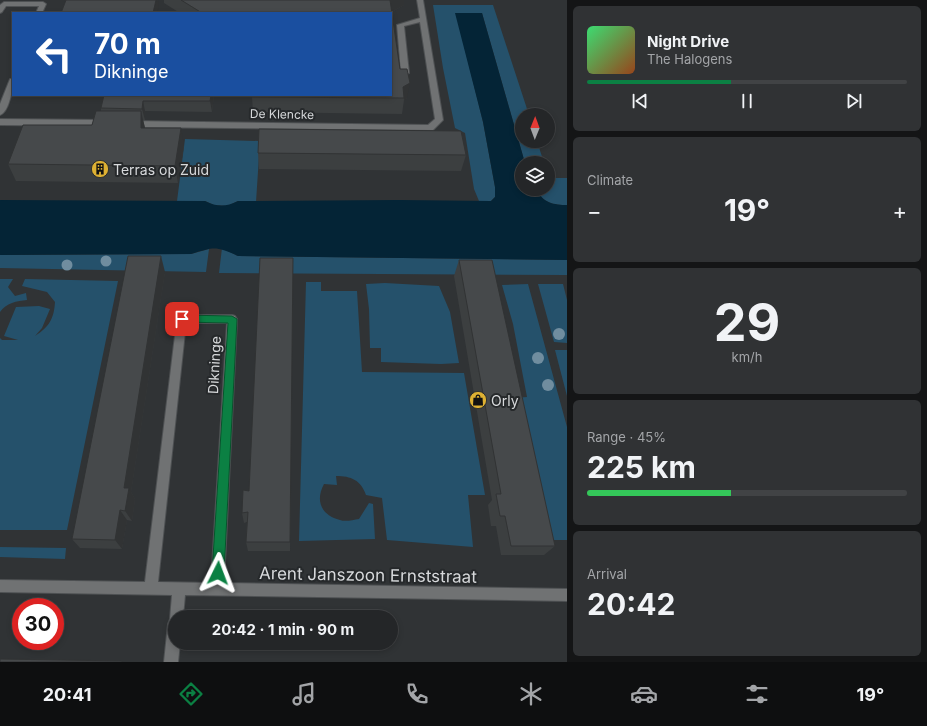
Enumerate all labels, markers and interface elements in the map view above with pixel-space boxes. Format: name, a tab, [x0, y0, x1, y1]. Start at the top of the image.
text: 70 m	[94, 27, 161, 61]
icon: left	[28, 28, 80, 80]
text: Night Drive	[647, 32, 729, 51]
text: The Halogens	[647, 51, 732, 67]
text: Dikninge	[94, 61, 168, 82]
icon: previous	[629, 90, 651, 112]
icon: pause	[736, 90, 758, 112]
icon: next	[843, 90, 865, 112]
street label: De Klencke	[250, 106, 314, 122]
north arrow	[515, 108, 555, 148]
map controls	[515, 108, 555, 196]
button: layers	[515, 156, 555, 196]
building icon: Terras op Zuid	[90, 159, 110, 179]
place label: Terras op Zuid	[113, 161, 209, 178]
text: Climate	[587, 172, 633, 188]
text: 19°	[724, 192, 770, 228]
text: −	[587, 198, 602, 224]
text: +	[892, 198, 907, 224]
text: 29	[714, 291, 780, 354]
pin	[165, 302, 199, 336]
icon: arrive	[171, 308, 193, 330]
street label: Dikninge	[204, 336, 224, 394]
text: km/h	[732, 349, 762, 365]
shop icon: Orly	[468, 390, 488, 410]
place label: Orly	[491, 392, 519, 409]
text: Range · 45%	[587, 429, 666, 445]
text: 225 km	[587, 449, 696, 485]
position arrow	[197, 552, 239, 594]
street label: Arent Janszoon Ernststraat	[259, 563, 477, 587]
text: Arrival	[587, 566, 627, 582]
text: 20:42	[587, 586, 675, 622]
speed limit sign: 30	[12, 598, 64, 650]
text: 20:42 · 1 min · 90 m	[212, 620, 354, 639]
icon: directions	[177, 680, 205, 708]
icon: music	[290, 680, 318, 708]
icon: phone	[403, 680, 431, 708]
icon: climate	[517, 680, 545, 708]
icon: car	[630, 680, 658, 708]
icon: filters	[743, 680, 771, 708]
text: 20:41	[43, 684, 91, 705]
text: 19°	[857, 684, 884, 705]

